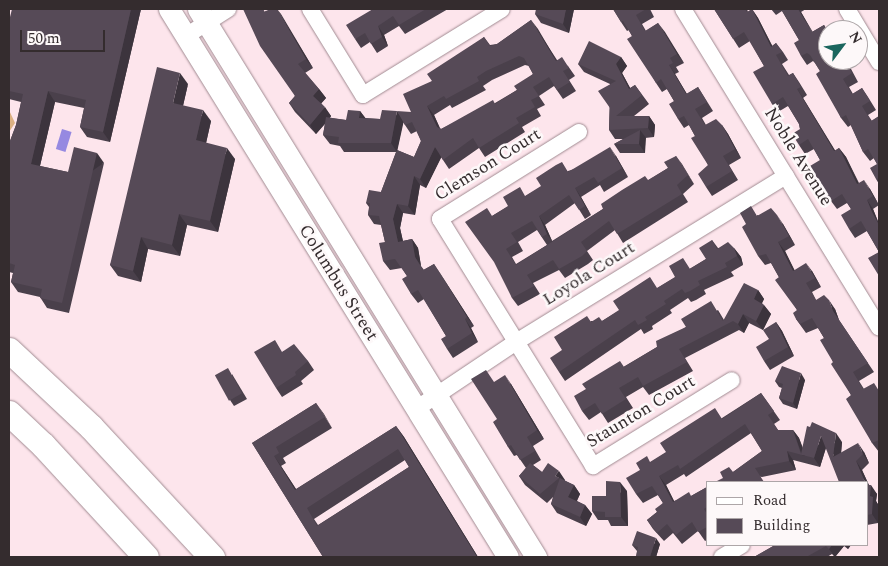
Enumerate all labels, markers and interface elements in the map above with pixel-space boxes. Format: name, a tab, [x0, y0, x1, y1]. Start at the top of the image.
scale bar	[22, 20, 108, 52]
north arrow	[818, 20, 868, 70]
text: 50 m	[28, 27, 60, 50]
text: N	[843, 27, 867, 48]
street label: Noble Avenue	[759, 104, 837, 210]
street label: Clemson Court	[431, 124, 545, 206]
street label: Columbus Street	[294, 221, 382, 345]
street label: Loyola Court	[539, 237, 639, 311]
street label: Staunton Court	[583, 371, 699, 453]
legend	[706, 481, 868, 546]
text: Road	[753, 489, 787, 512]
text: Building	[753, 514, 810, 537]

